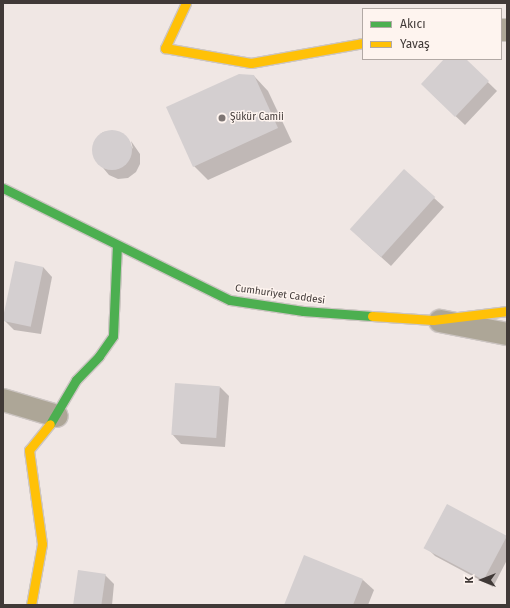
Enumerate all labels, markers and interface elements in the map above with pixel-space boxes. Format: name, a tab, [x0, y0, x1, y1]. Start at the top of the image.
legend	[362, 8, 502, 60]
text: Akıcı	[400, 17, 426, 31]
text: Yavaş	[400, 37, 430, 51]
place label: Şükür Camii	[230, 112, 284, 124]
marker: Şükür Camii	[217, 113, 227, 123]
street label: Cumhuriyet Caddesi	[234, 283, 326, 307]
north arrow	[462, 560, 502, 600]
text: K	[463, 577, 476, 583]

